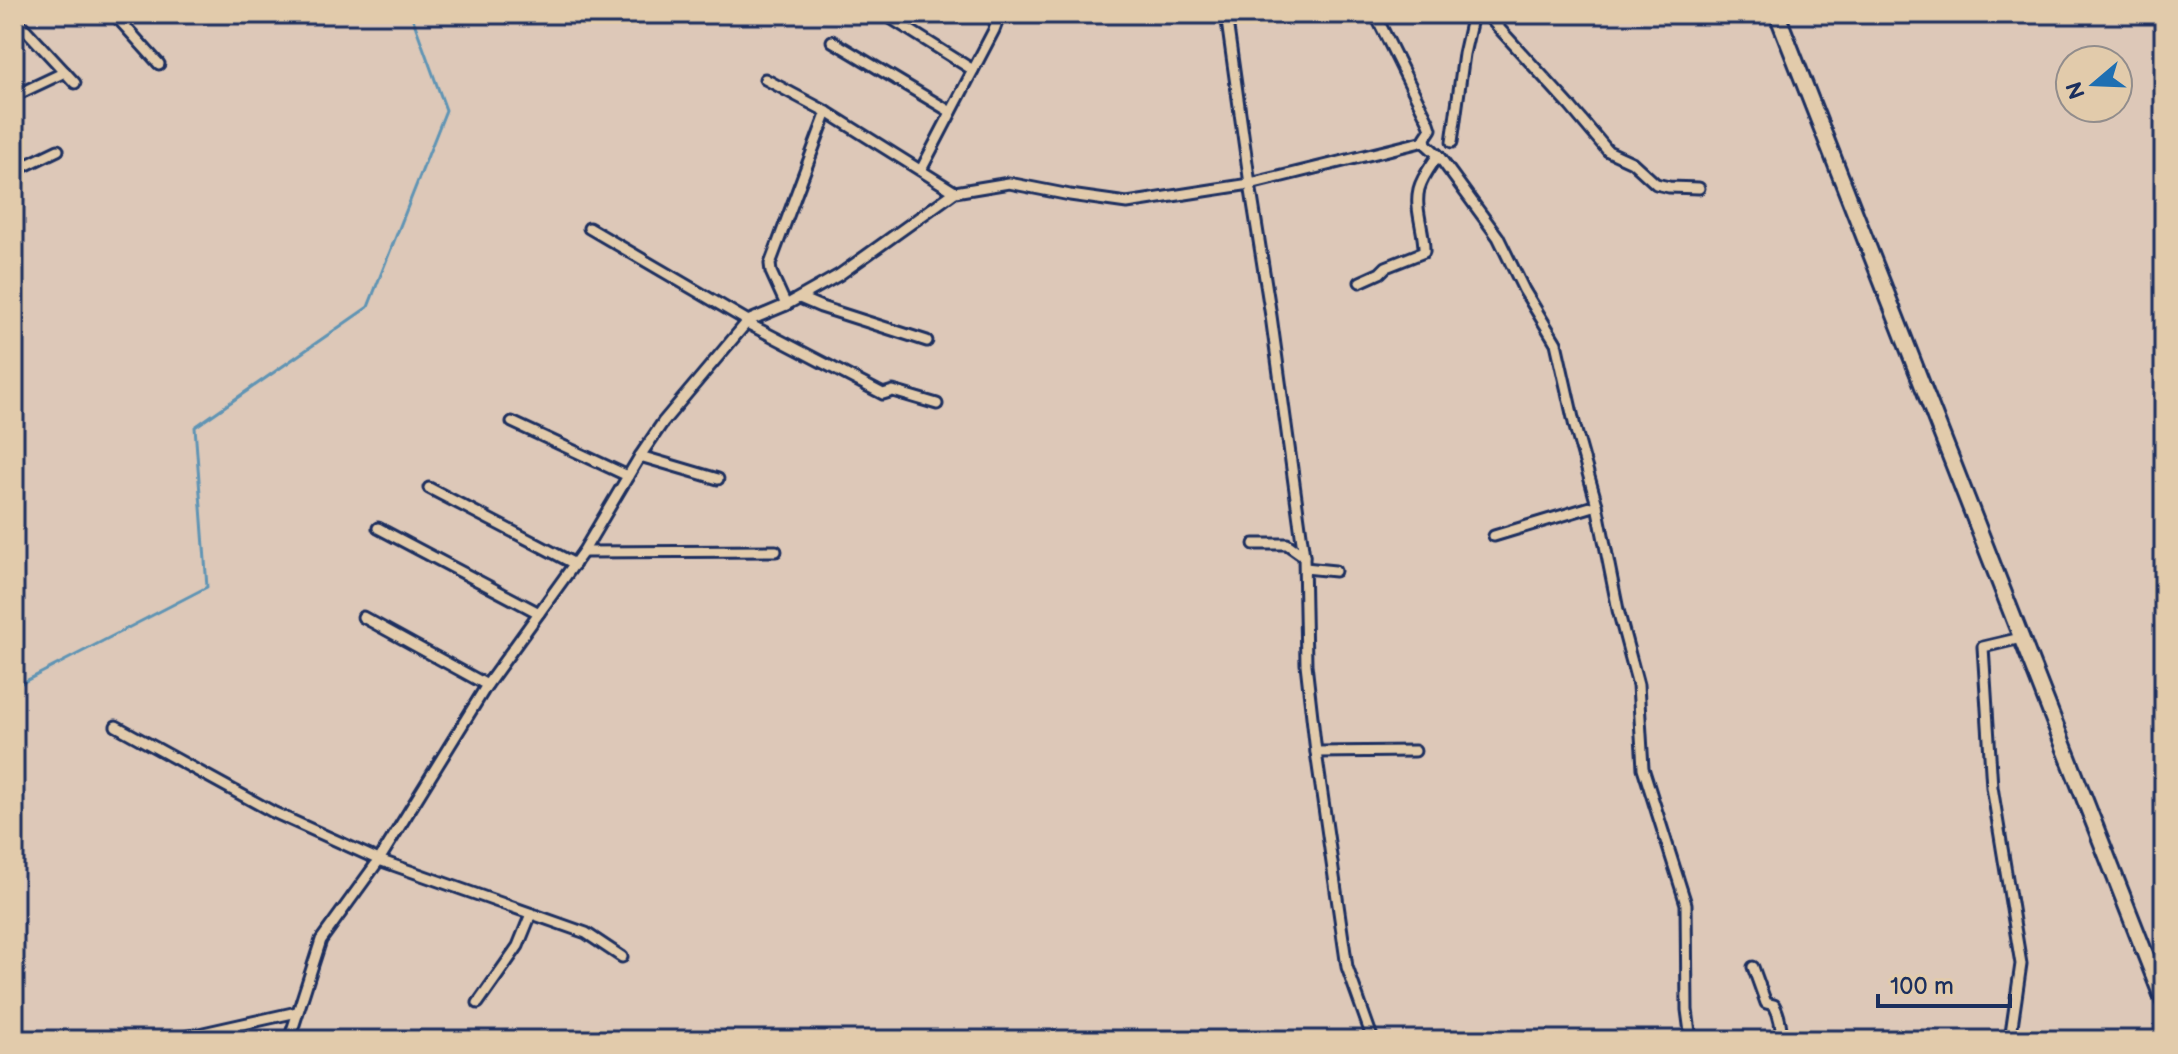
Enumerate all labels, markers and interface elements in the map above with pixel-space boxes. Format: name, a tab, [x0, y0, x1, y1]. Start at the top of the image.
north arrow	[2054, 44, 2134, 124]
text: N	[2061, 78, 2092, 102]
scale bar	[1878, 958, 2010, 1008]
text: 100 m	[1890, 972, 1954, 1001]

